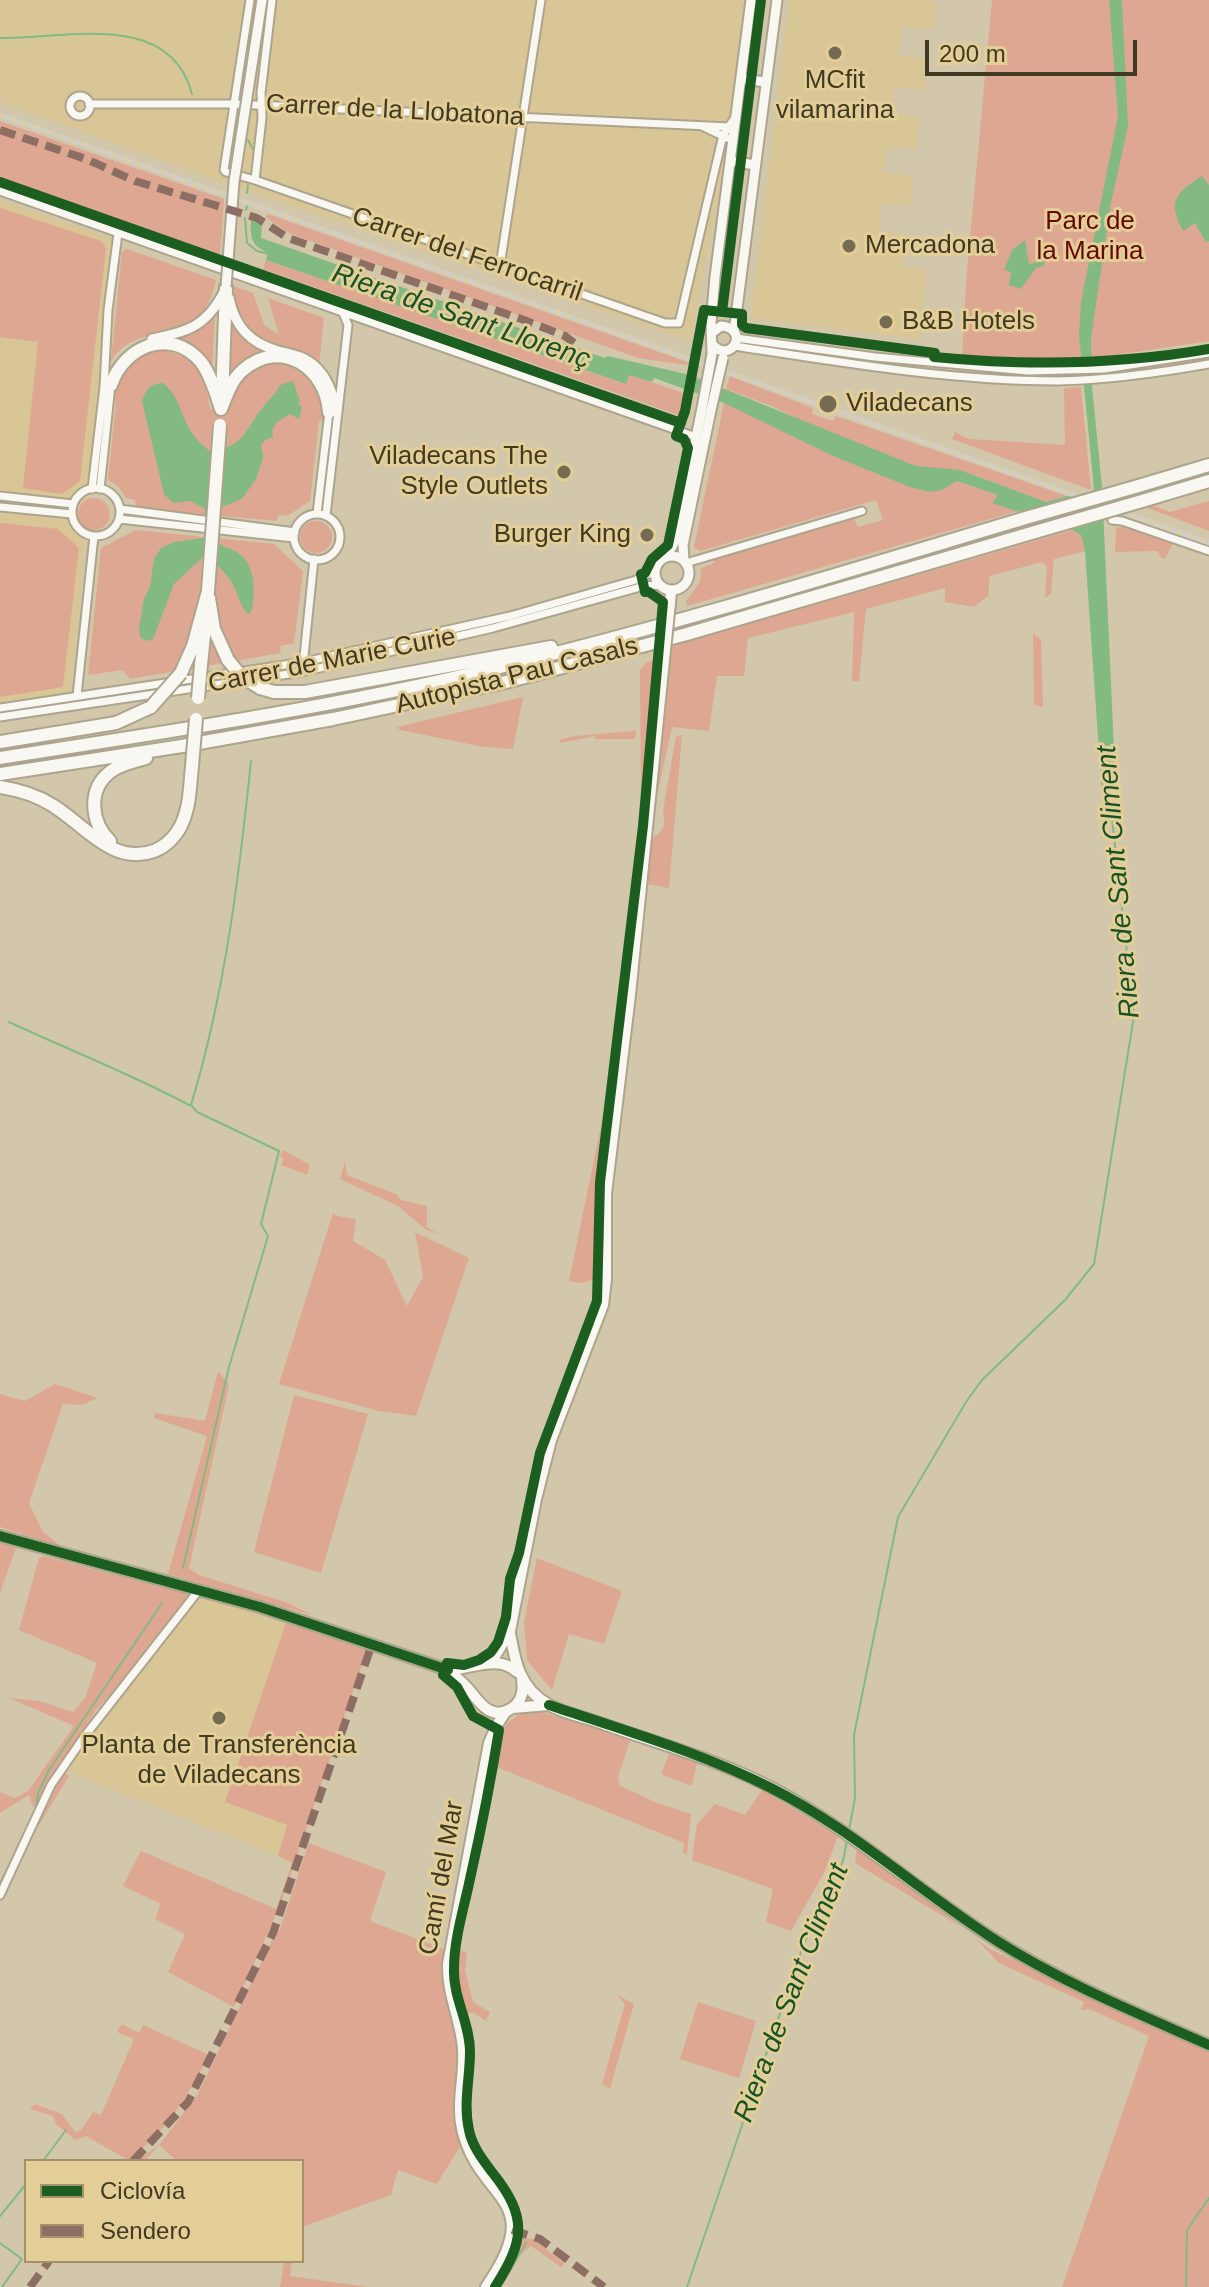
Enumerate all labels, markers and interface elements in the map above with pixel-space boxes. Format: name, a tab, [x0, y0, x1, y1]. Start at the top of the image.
scale bar	[929, 24, 1141, 74]
text: 200 m	[939, 40, 1006, 67]
marker: MCfit vilamarina	[826, 44, 844, 62]
place label: MCfit vilamarina	[776, 65, 894, 126]
street label: Carrer de la Llobatona	[265, 89, 525, 133]
street label: Carrer del Ferrocarril	[348, 201, 586, 309]
park label: Parc de la Marina	[1037, 206, 1143, 268]
place label: Mercadona	[865, 230, 995, 262]
marker: Mercadona	[840, 237, 858, 255]
water label: Riera de Sant Llorenç	[327, 257, 595, 377]
place label: B&B Hotels	[902, 306, 1035, 338]
marker: B&B Hotels	[877, 313, 895, 331]
place label: Viladecans	[846, 388, 973, 420]
marker: Viladecans	[817, 393, 839, 415]
place label: Viladecans The Style Outlets	[369, 441, 548, 502]
marker: Viladecans The Style Outlets	[555, 463, 573, 481]
place label: Burger King	[494, 519, 631, 551]
marker: Burger King	[638, 526, 656, 544]
street label: Carrer de Marie Curie	[206, 622, 458, 700]
street label: Autopista Pau Casals	[393, 631, 641, 721]
water label: Riera de Sant Climent	[1090, 744, 1148, 1020]
marker: Planta de Transferència de Viladecans	[210, 1709, 228, 1727]
place label: Planta de Transferència de Viladecans	[81, 1730, 357, 1792]
street label: Camí del Mar	[413, 1798, 471, 1958]
water label: Riera de Sant Climent	[727, 1859, 857, 2127]
legend	[24, 2159, 304, 2263]
text: Ciclovía	[100, 2177, 185, 2204]
text: Sendero	[100, 2217, 191, 2244]

